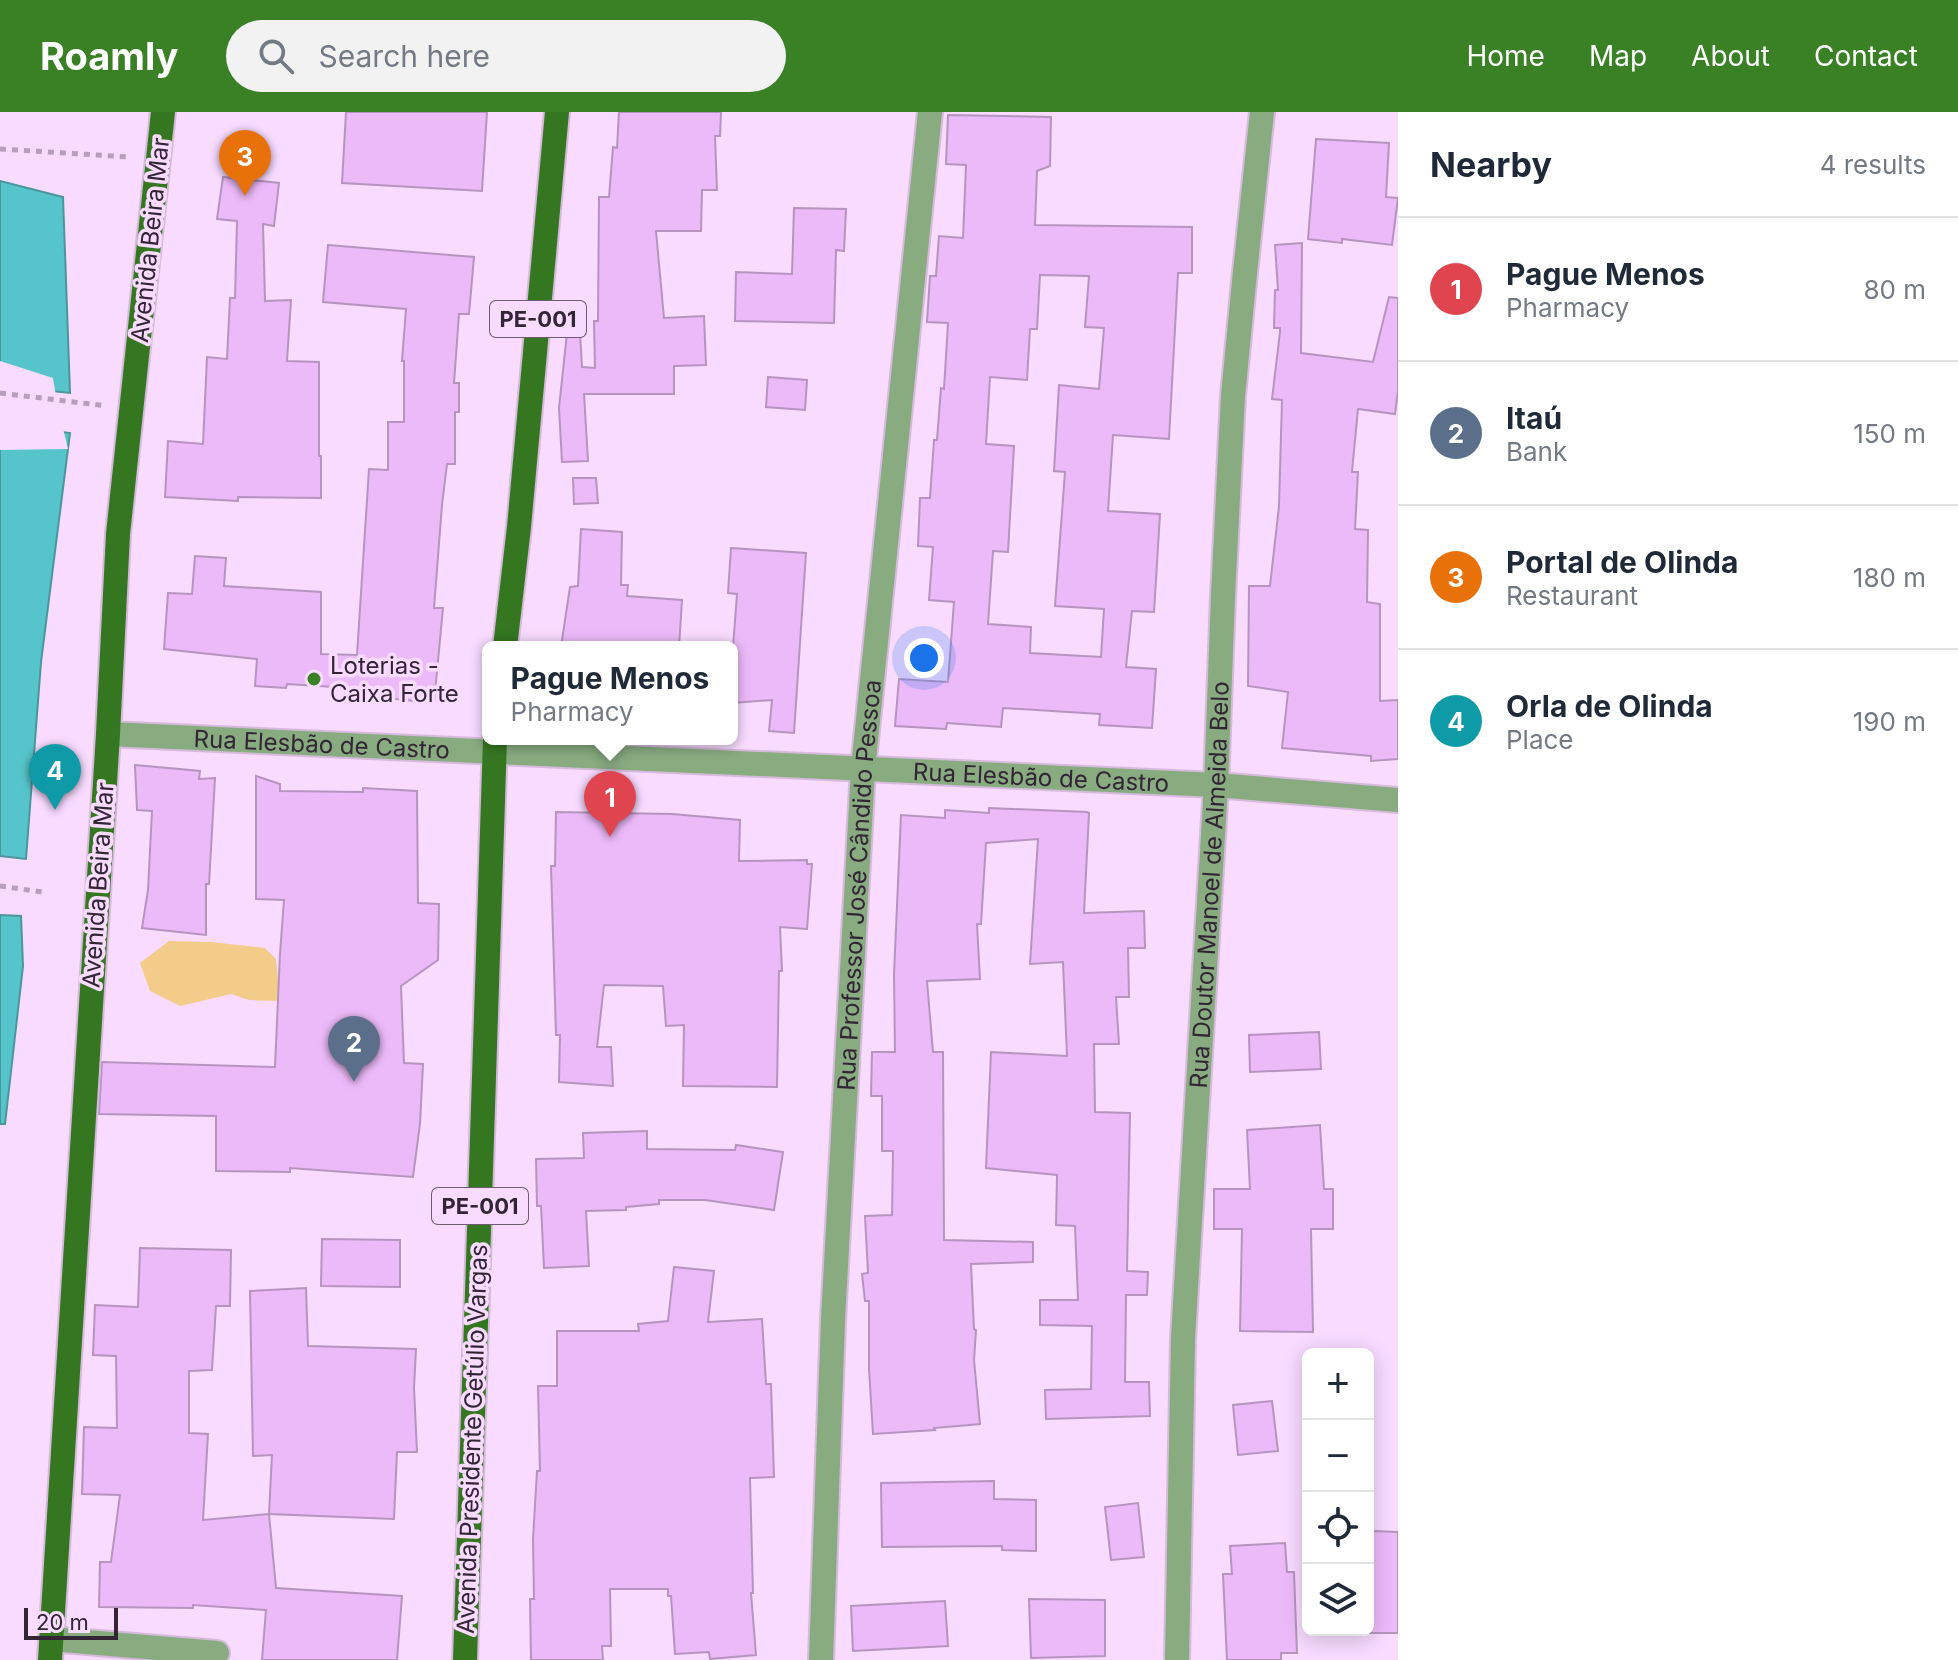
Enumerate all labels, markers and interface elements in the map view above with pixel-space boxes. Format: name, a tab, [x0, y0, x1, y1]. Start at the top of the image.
search box	[226, 20, 786, 92]
text: Roamly	[40, 33, 178, 79]
icon: search	[254, 34, 298, 78]
text: Search here	[318, 38, 490, 74]
text: Home	[1466, 39, 1545, 73]
text: Map	[1589, 39, 1647, 73]
text: About	[1691, 39, 1770, 73]
text: Contact	[1814, 39, 1918, 73]
pin: 3	[219, 130, 271, 196]
street label: Avenida Beira Mar	[125, 136, 175, 344]
text: Nearby	[1430, 144, 1552, 185]
text: 4 results	[1820, 149, 1926, 180]
text: Pague Menos	[1506, 256, 1705, 292]
text: 1	[1450, 274, 1462, 305]
text: 80 m	[1863, 274, 1926, 305]
text: Pharmacy	[1506, 292, 1629, 323]
road number: PE-001	[490, 301, 586, 337]
text: Itaú	[1506, 400, 1562, 436]
text: 2	[1448, 418, 1464, 449]
text: 150 m	[1853, 418, 1926, 449]
text: Bank	[1506, 436, 1567, 467]
text: Portal de Olinda	[1506, 544, 1738, 580]
text: 3	[1448, 562, 1464, 593]
text: 180 m	[1853, 562, 1926, 593]
text: Restaurant	[1506, 580, 1638, 611]
your location	[904, 638, 944, 678]
popup	[482, 641, 738, 745]
place label: Loterias - Caixa Forte	[330, 651, 459, 708]
text: Pague Menos	[511, 660, 709, 696]
marker: Loterias - Caixa Forte	[305, 670, 323, 688]
street label: Rua Professor José Cândido Pessoa	[831, 678, 887, 1091]
street label: Rua Doutor Manoel de Almeida Belo	[1183, 681, 1234, 1089]
text: Orla de Olinda	[1506, 688, 1713, 724]
text: Pharmacy	[511, 696, 634, 727]
text: 4	[1447, 706, 1465, 737]
text: 190 m	[1853, 706, 1926, 737]
street label: Rua Elesbão de Castro	[193, 723, 451, 764]
text: Place	[1506, 724, 1574, 755]
pin: 4	[29, 744, 81, 810]
street label: Rua Elesbão de Castro	[912, 757, 1170, 797]
pin: 1	[584, 771, 636, 837]
street label: Avenida Beira Mar	[76, 781, 120, 989]
pin: 2	[328, 1016, 380, 1082]
road number: PE-001	[432, 1188, 528, 1224]
street label: Avenida Presidente Getúlio Vargas	[451, 1244, 493, 1634]
map controls	[1302, 1348, 1374, 1636]
button: +	[1302, 1348, 1374, 1420]
button: −	[1302, 1420, 1374, 1492]
button: locate	[1302, 1492, 1374, 1564]
button: layers	[1302, 1564, 1374, 1636]
scale bar	[24, 1604, 118, 1640]
text: 20 m	[36, 1609, 89, 1635]

